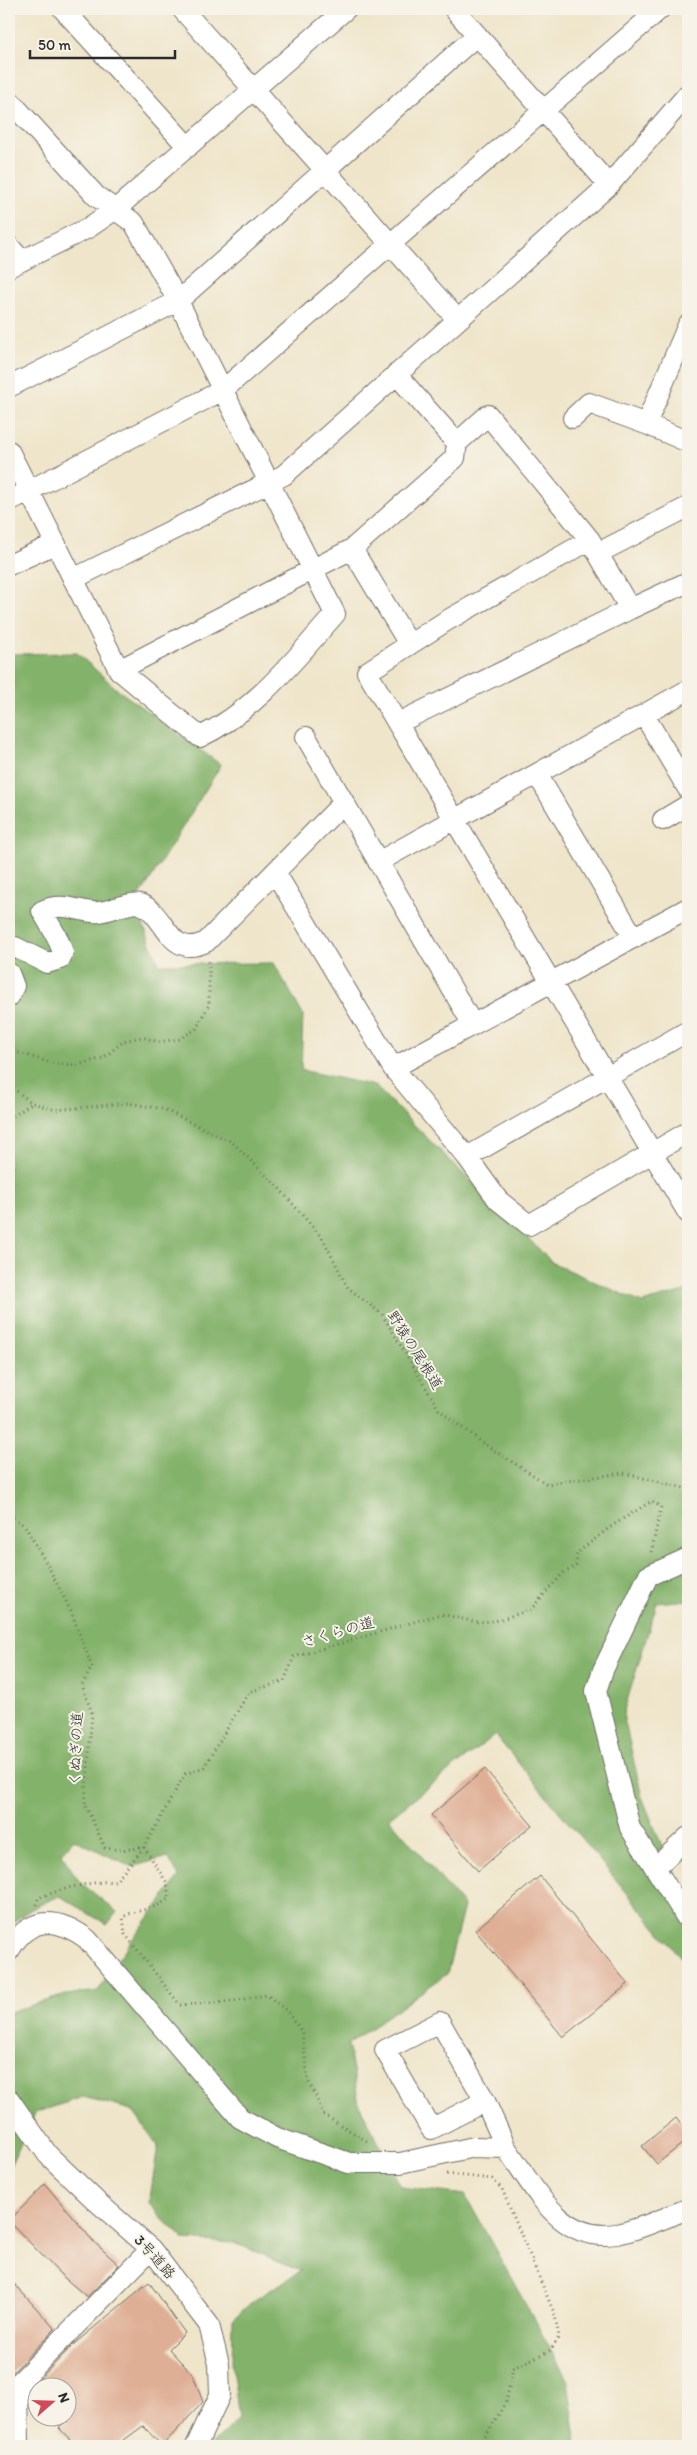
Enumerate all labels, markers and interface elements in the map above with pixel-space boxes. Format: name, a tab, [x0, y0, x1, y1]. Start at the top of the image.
scale bar	[30, 28, 175, 60]
text: 50 m	[38, 36, 71, 54]
street label: 野猿の尾根道	[384, 1307, 446, 1393]
street label: さくらの道	[299, 1613, 377, 1651]
street label: くぬぎの道	[66, 1711, 86, 1787]
street label: 3号道路	[131, 2231, 179, 2283]
north arrow	[28, 2378, 78, 2428]
text: N	[54, 2390, 73, 2405]

